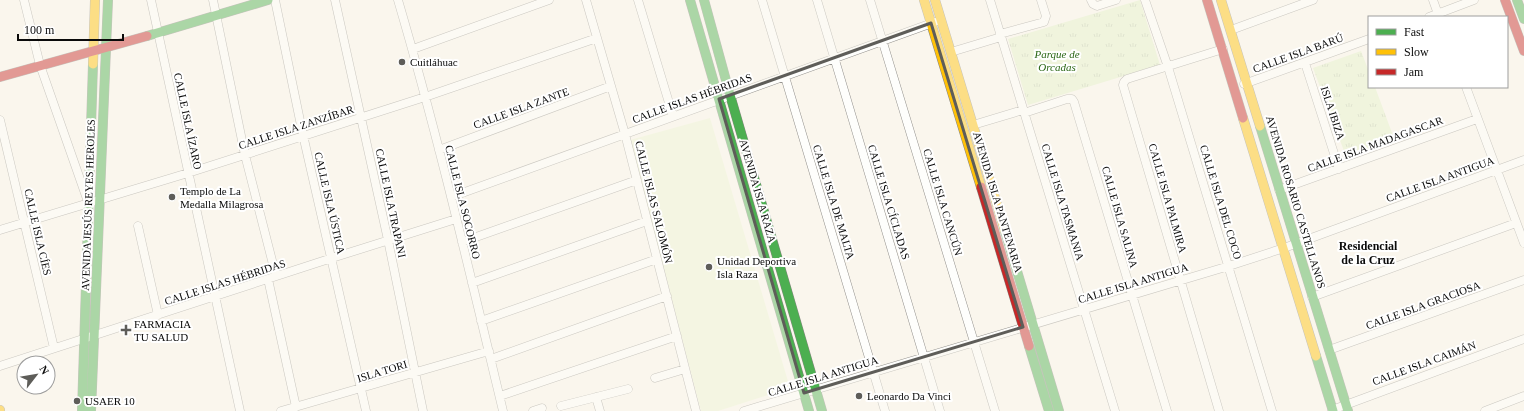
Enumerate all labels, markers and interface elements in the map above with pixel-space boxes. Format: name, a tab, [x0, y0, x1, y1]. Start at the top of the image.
scale bar	[18, 16, 123, 42]
legend	[1368, 16, 1508, 88]
text: 100 m	[24, 23, 55, 37]
text: Fast	[1404, 25, 1425, 39]
street label: CALLE ISLA BARÚ	[1251, 31, 1345, 75]
text: Slow	[1404, 45, 1429, 59]
park label: Parque de Orcadas	[1033, 48, 1080, 73]
place label: Cuitláhuac	[410, 56, 458, 68]
marker: Cuitláhuac	[397, 57, 407, 67]
text: Jam	[1404, 65, 1424, 79]
street label: CALLE ISLAS HÉBRIDAS	[631, 71, 753, 125]
street label: CALLE ISLA ÍZARO	[172, 72, 204, 170]
street label: CALLE ISLA ZANTE	[472, 85, 571, 131]
street label: ISLA IBIZA	[1319, 85, 1347, 141]
street label: CALLE ISLA ZANZÍBAR	[237, 102, 356, 151]
street label: AVENIDA ROSARIO CASTELLANOS	[1264, 114, 1328, 290]
street label: CALLE ISLA MADAGASCAR	[1306, 114, 1445, 174]
street label: AVENIDA JESÚS REYES HEROLES	[79, 119, 97, 291]
street label: AVENIDA ISLA PANTENARIA	[971, 130, 1025, 274]
street label: AVENIDA ISLA RAZA	[737, 138, 779, 244]
street label: CALLE ISLAS SALOMÓN	[633, 139, 675, 265]
street label: CALLE ISLA TASMANIA	[1039, 142, 1087, 262]
street label: CALLE ISLA PALMIRA	[1147, 142, 1189, 254]
street label: CALLE ISLA DE MALTA	[811, 143, 857, 261]
street label: CALLE ISLA CÍCLADAS	[866, 143, 912, 261]
street label: CALLE ISLA DEL COCO	[1198, 143, 1244, 261]
street label: CALLE ISLA SOCORRO	[443, 144, 483, 260]
street label: CALLE ISLA TRAPANI	[374, 147, 409, 259]
street label: CALLE ISLA CANCÚN	[921, 147, 965, 257]
street label: CALLE ISLA ÚSTICA	[312, 151, 348, 255]
street label: CALLE ISLA ANTIGUA	[1384, 154, 1496, 204]
street label: CALLE ISLA SALINA	[1100, 165, 1140, 269]
place label: Templo de La Medalla Milagrosa	[180, 185, 264, 210]
street label: CALLE ISLA CÍES	[22, 187, 54, 277]
marker: Templo de La Medalla Milagrosa	[167, 192, 177, 202]
district label: Residencial de la Cruz	[1339, 239, 1398, 267]
place label: Unidad Deportiva Isla Raza	[717, 255, 796, 280]
street label: CALLE ISLAS HÉBRIDAS	[163, 257, 287, 307]
street label: CALLE ISLA ANTIGUA	[1077, 261, 1189, 305]
marker: Unidad Deportiva Isla Raza	[704, 262, 714, 272]
street label: CALLE ISLA GRACIOSA	[1364, 279, 1482, 331]
place label: FARMACIA TU SALUD	[134, 318, 191, 343]
marker: FARMACIA TU SALUD	[121, 325, 131, 335]
street label: CALLE ISLA CAIMÁN	[1371, 339, 1477, 387]
street label: CALLE ISLA ANTIGUA	[767, 354, 879, 398]
north arrow	[16, 355, 56, 395]
street label: ISLA TORI	[355, 358, 409, 384]
text: N	[37, 363, 52, 376]
place label: Leonardo Da Vinci	[867, 390, 951, 402]
marker: Leonardo Da Vinci	[854, 391, 864, 401]
place label: USAER 10	[85, 395, 135, 407]
marker: USAER 10	[72, 396, 82, 406]

